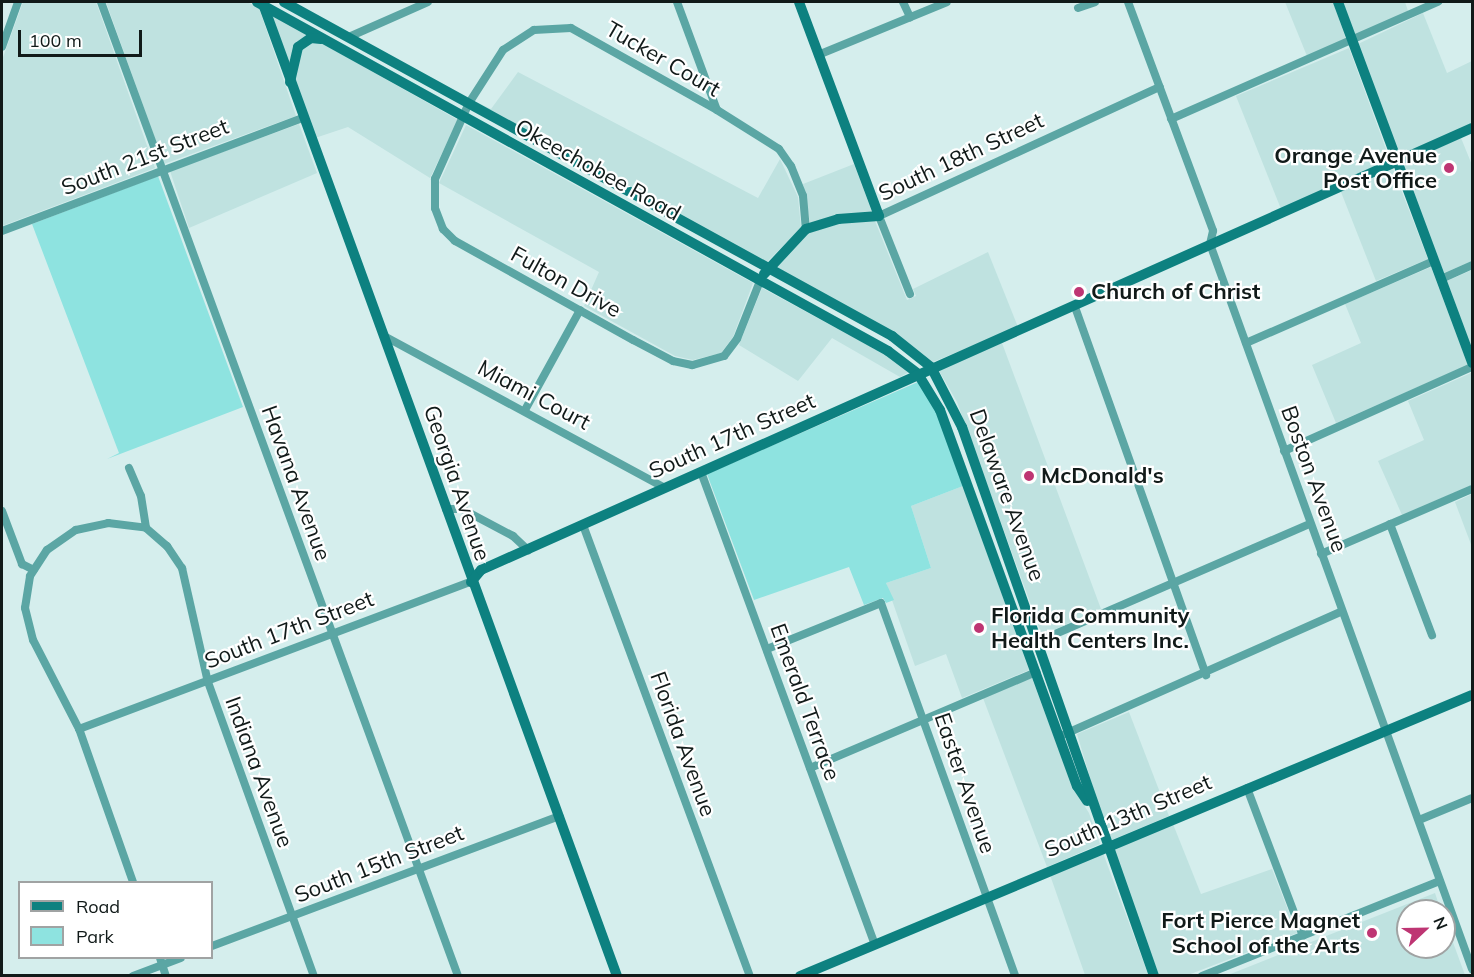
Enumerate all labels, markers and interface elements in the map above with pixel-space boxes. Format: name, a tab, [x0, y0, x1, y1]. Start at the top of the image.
street label: Tucker Court	[601, 16, 725, 102]
scale bar	[21, 18, 146, 56]
text: 100 m	[29, 29, 82, 52]
street label: South 18th Street	[874, 107, 1048, 207]
street label: South 21st Street	[58, 113, 232, 201]
street label: Okeechobee Road	[511, 114, 685, 226]
place label: Orange Avenue Post Office	[1274, 142, 1437, 194]
marker: Orange Avenue Post Office	[1442, 161, 1456, 175]
street label: Fulton Drive	[506, 241, 626, 323]
place label: Church of Christ	[1091, 279, 1260, 305]
marker: Church of Christ	[1072, 285, 1086, 299]
street label: Miami Court	[473, 354, 595, 436]
street label: South 17th Street	[645, 388, 819, 484]
street label: Havana Avenue	[256, 402, 336, 564]
street label: Georgia Avenue	[418, 402, 496, 564]
street label: Boston Avenue	[1275, 402, 1353, 556]
street label: Delaware Avenue	[964, 405, 1050, 585]
place label: McDonald's	[1041, 463, 1164, 489]
marker: McDonald's	[1022, 469, 1036, 483]
street label: South 17th Street	[201, 586, 377, 674]
place label: Florida Community Health Centers Inc.	[991, 602, 1190, 654]
street label: Emerald Terrace	[764, 620, 846, 784]
marker: Florida Community Health Centers Inc.	[972, 621, 986, 635]
street label: Florida Avenue	[645, 668, 721, 820]
street label: Indiana Avenue	[219, 693, 299, 851]
street label: Easter Avenue	[929, 709, 1001, 857]
street label: South 13th Street	[1041, 769, 1215, 863]
street label: South 15th Street	[291, 820, 467, 908]
legend	[18, 881, 213, 959]
text: Road	[76, 895, 120, 918]
north arrow	[1396, 899, 1456, 959]
place label: Fort Pierce Magnet School of the Arts	[1161, 907, 1360, 958]
text: N	[1429, 914, 1452, 932]
text: Park	[76, 925, 114, 948]
marker: Fort Pierce Magnet School of the Arts	[1365, 926, 1379, 940]

